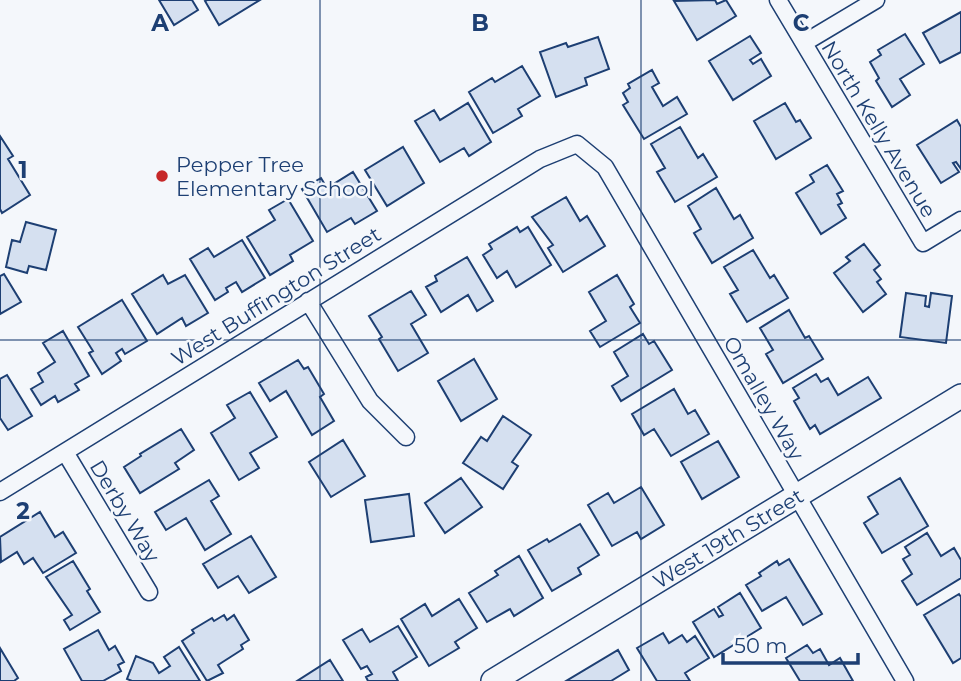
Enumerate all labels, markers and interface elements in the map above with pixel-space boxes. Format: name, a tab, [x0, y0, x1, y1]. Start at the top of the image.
text: A	[150, 9, 169, 37]
text: B	[471, 9, 489, 37]
text: C	[793, 9, 810, 37]
street label: North Kelly Avenue	[816, 36, 942, 222]
place label: Pepper Tree Elementary School	[176, 152, 374, 201]
text: 1	[18, 156, 28, 184]
marker: Pepper Tree Elementary School	[154, 168, 170, 184]
street label: West Buffington Street	[167, 221, 385, 371]
street label: Omalley Way	[719, 332, 810, 465]
street label: Derby Way	[85, 455, 166, 567]
street label: West 19th Street	[648, 483, 808, 593]
text: 2	[16, 497, 30, 525]
scale bar	[723, 622, 858, 666]
text: 50 m	[734, 633, 788, 658]

